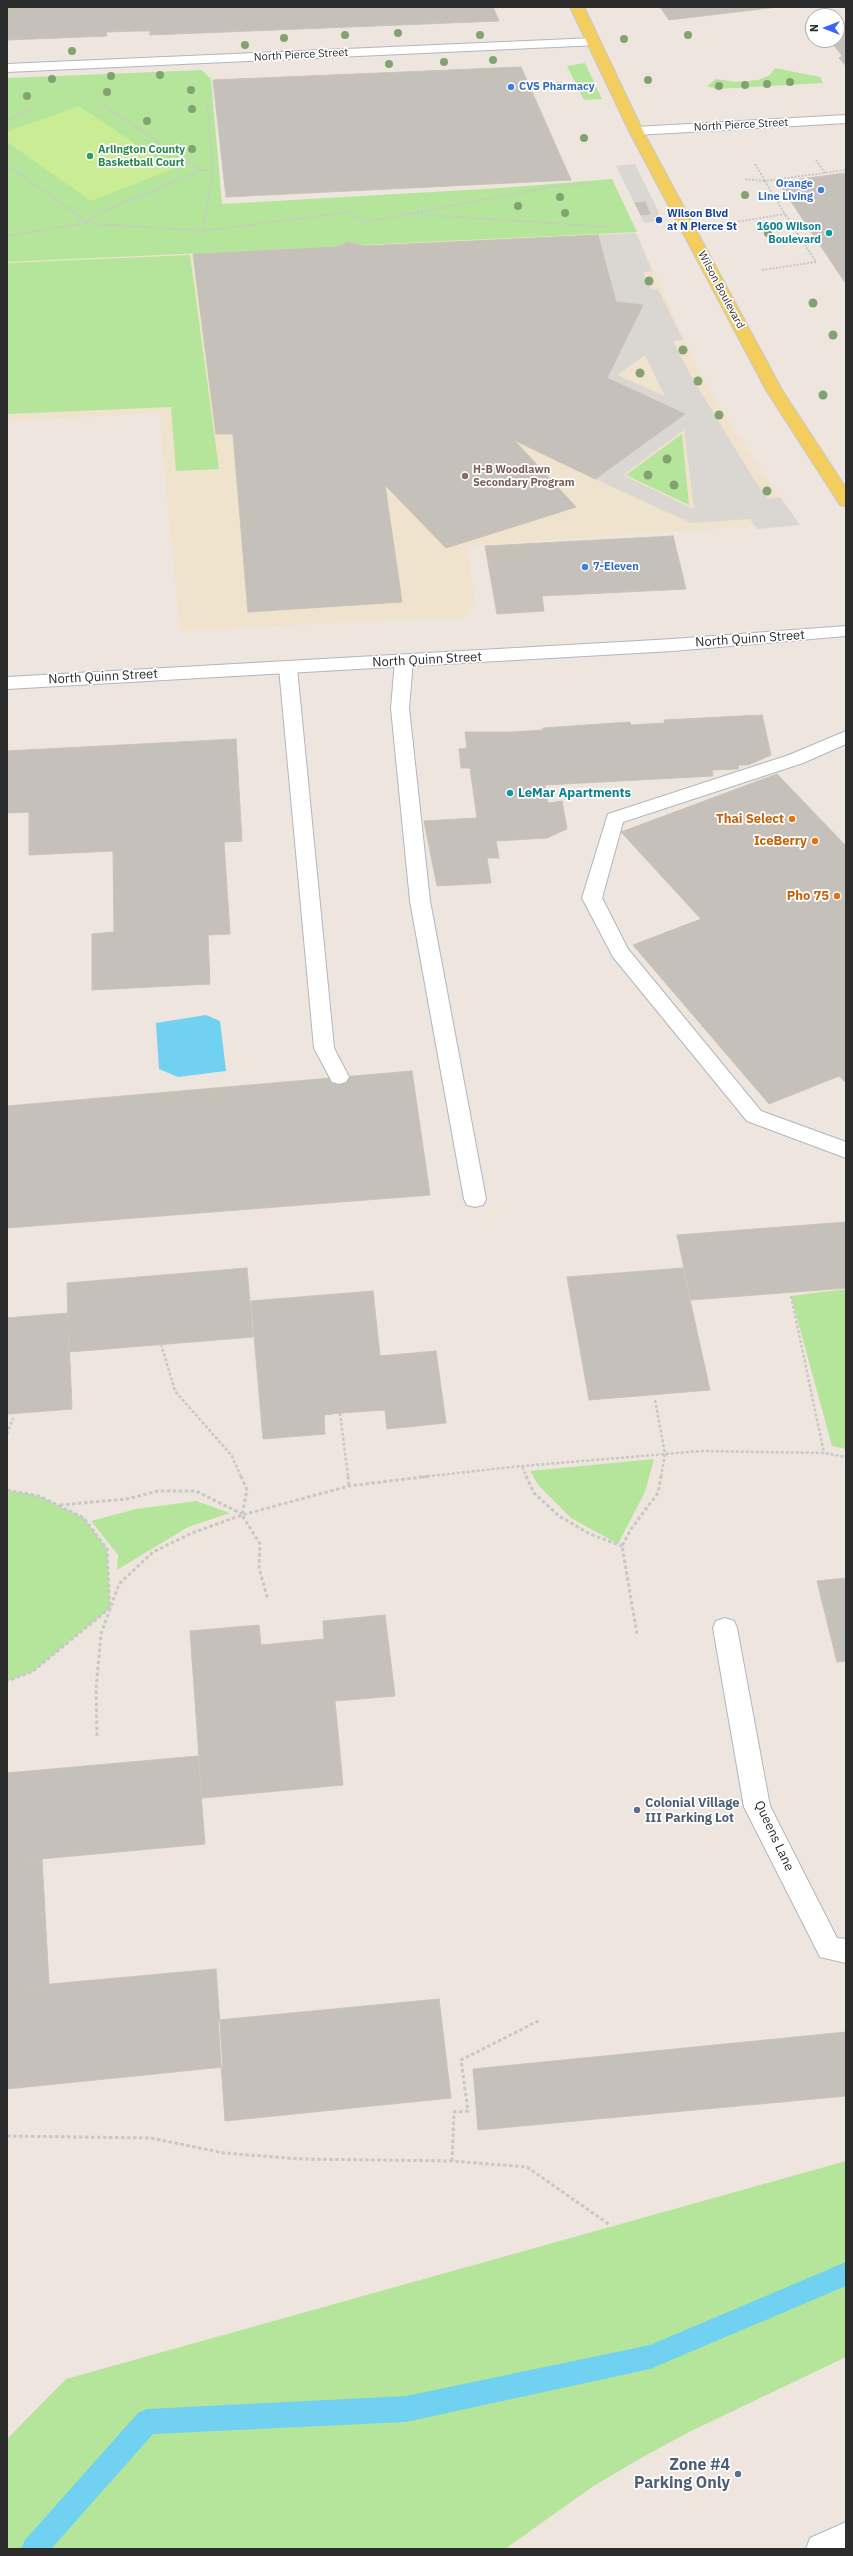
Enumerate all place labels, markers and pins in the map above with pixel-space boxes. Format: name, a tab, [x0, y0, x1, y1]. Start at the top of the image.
place label: CVS Pharmacy	[519, 80, 595, 94]
marker: CVS Pharmacy	[506, 82, 516, 92]
place label: Arlington County Basketball Court	[98, 143, 185, 169]
marker: Arlington County Basketball Court	[85, 151, 95, 161]
place label: Orange Line Living	[758, 177, 813, 203]
marker: Orange Line Living	[816, 185, 826, 195]
place label: Wilson Blvd at N Pierce St	[667, 207, 737, 233]
marker: Wilson Blvd at N Pierce St	[654, 215, 664, 225]
place label: 1600 Wilson Boulevard	[757, 220, 821, 246]
marker: 1600 Wilson Boulevard	[824, 228, 834, 238]
place label: H-B Woodlawn Secondary Program	[473, 463, 575, 489]
marker: H-B Woodlawn Secondary Program	[460, 471, 470, 481]
place label: 7-Eleven	[593, 560, 639, 574]
marker: 7-Eleven	[580, 562, 590, 572]
place label: LeMar Apartments	[518, 785, 631, 801]
marker: LeMar Apartments	[505, 788, 515, 798]
place label: Thai Select	[716, 811, 784, 827]
marker: Thai Select	[787, 814, 797, 824]
place label: IceBerry	[754, 833, 807, 849]
marker: IceBerry	[810, 836, 820, 846]
place label: Pho 75	[787, 888, 829, 904]
marker: Pho 75	[832, 891, 842, 901]
place label: Colonial Village III Parking Lot	[645, 1795, 740, 1826]
marker: Colonial Village III Parking Lot	[632, 1805, 642, 1815]
place label: Zone #4 Parking Only	[634, 2455, 730, 2493]
marker: Zone #4 Parking Only	[733, 2469, 743, 2479]

